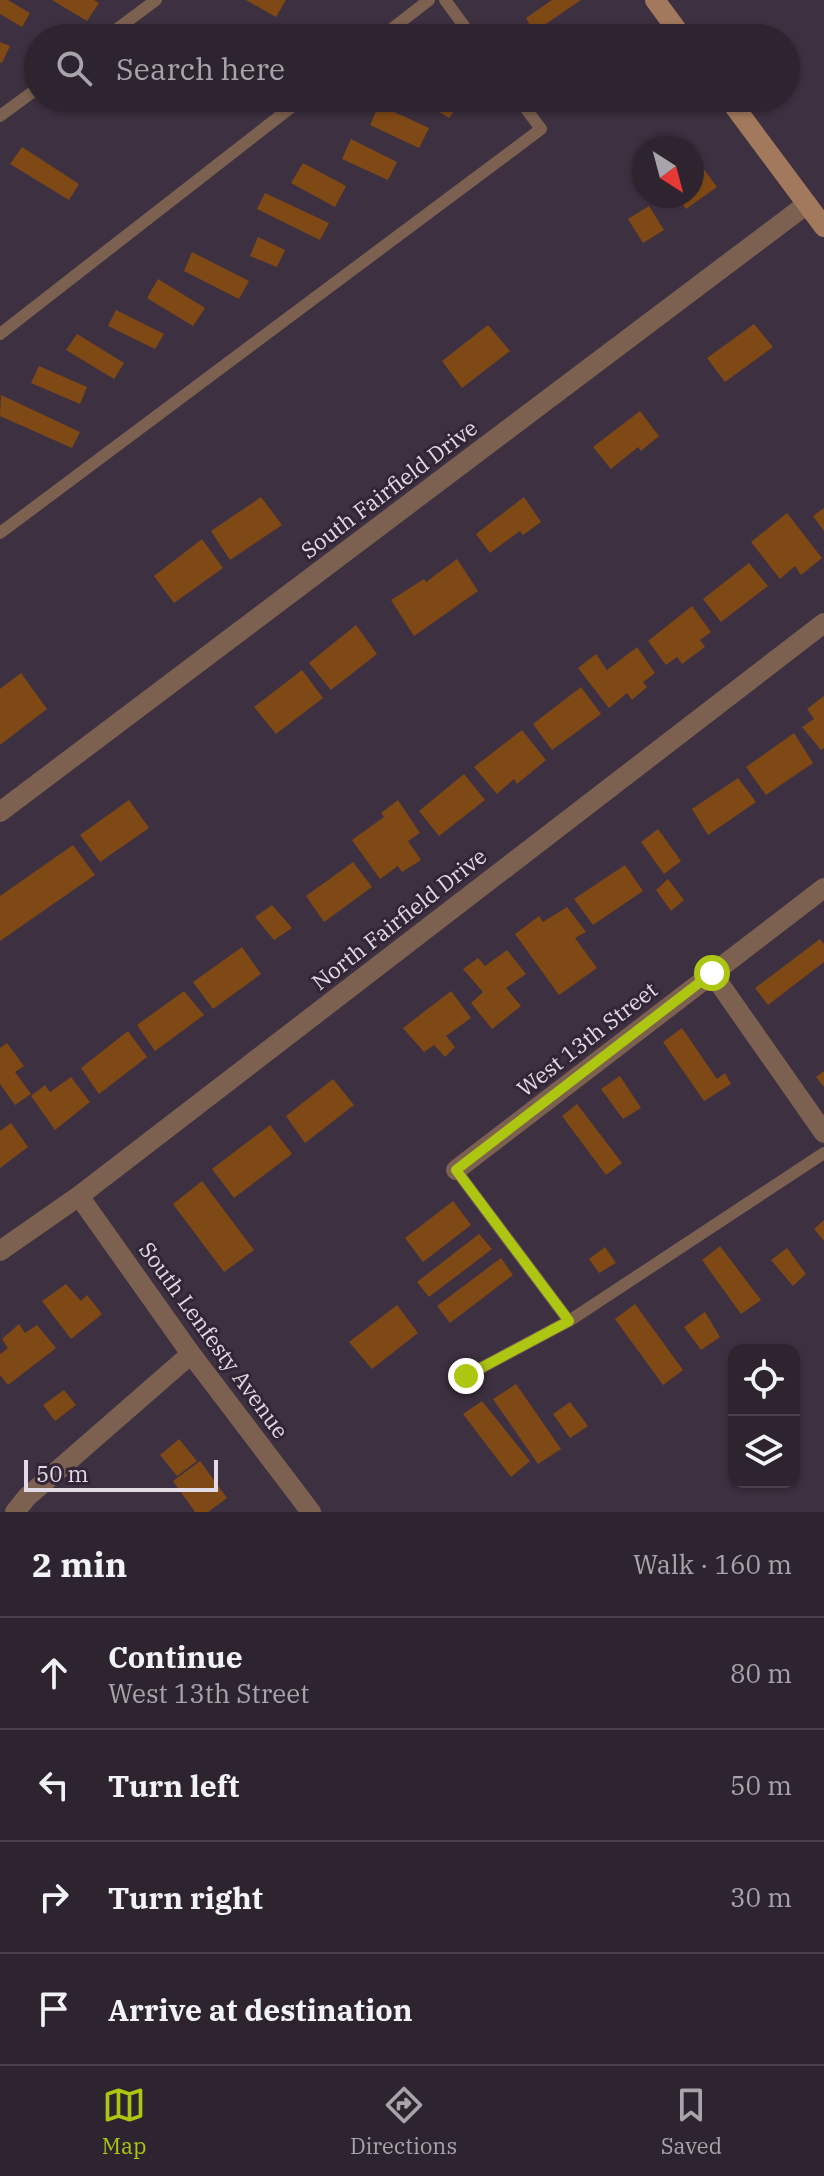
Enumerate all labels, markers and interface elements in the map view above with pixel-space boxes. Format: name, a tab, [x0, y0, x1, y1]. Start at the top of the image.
search box	[24, 24, 800, 112]
icon: search	[52, 46, 96, 90]
text: Search here	[116, 49, 285, 88]
north arrow	[632, 136, 704, 208]
street label: South Fairfield Drive	[295, 413, 483, 565]
street label: North Fairfield Drive	[305, 841, 492, 996]
route start	[694, 955, 730, 991]
street label: West 13th Street	[511, 975, 663, 1102]
street label: South Lenfesty Avenue	[133, 1236, 296, 1444]
map controls	[728, 1344, 800, 1488]
button: locate	[728, 1344, 800, 1416]
route end	[448, 1358, 484, 1394]
button: layers	[728, 1416, 800, 1488]
scale bar	[24, 1456, 218, 1492]
text: 50 m	[36, 1459, 88, 1488]
text: 2 min	[32, 1542, 127, 1586]
text: Walk · 160 m	[633, 1547, 792, 1581]
text: Continue	[108, 1637, 243, 1676]
icon: ahead	[32, 1651, 76, 1695]
text: 80 m	[730, 1656, 792, 1690]
text: West 13th Street	[108, 1676, 309, 1710]
icon: left	[32, 1763, 76, 1807]
text: Turn left	[108, 1766, 240, 1805]
text: 50 m	[730, 1768, 792, 1802]
icon: right	[32, 1875, 76, 1919]
text: Turn right	[108, 1878, 263, 1917]
text: 30 m	[730, 1880, 792, 1914]
icon: arrive	[32, 1987, 76, 2031]
text: Arrive at destination	[108, 1990, 413, 2029]
tab: Map	[102, 2083, 146, 2160]
tab: Directions	[350, 2083, 457, 2160]
tab: Saved	[661, 2083, 722, 2160]

